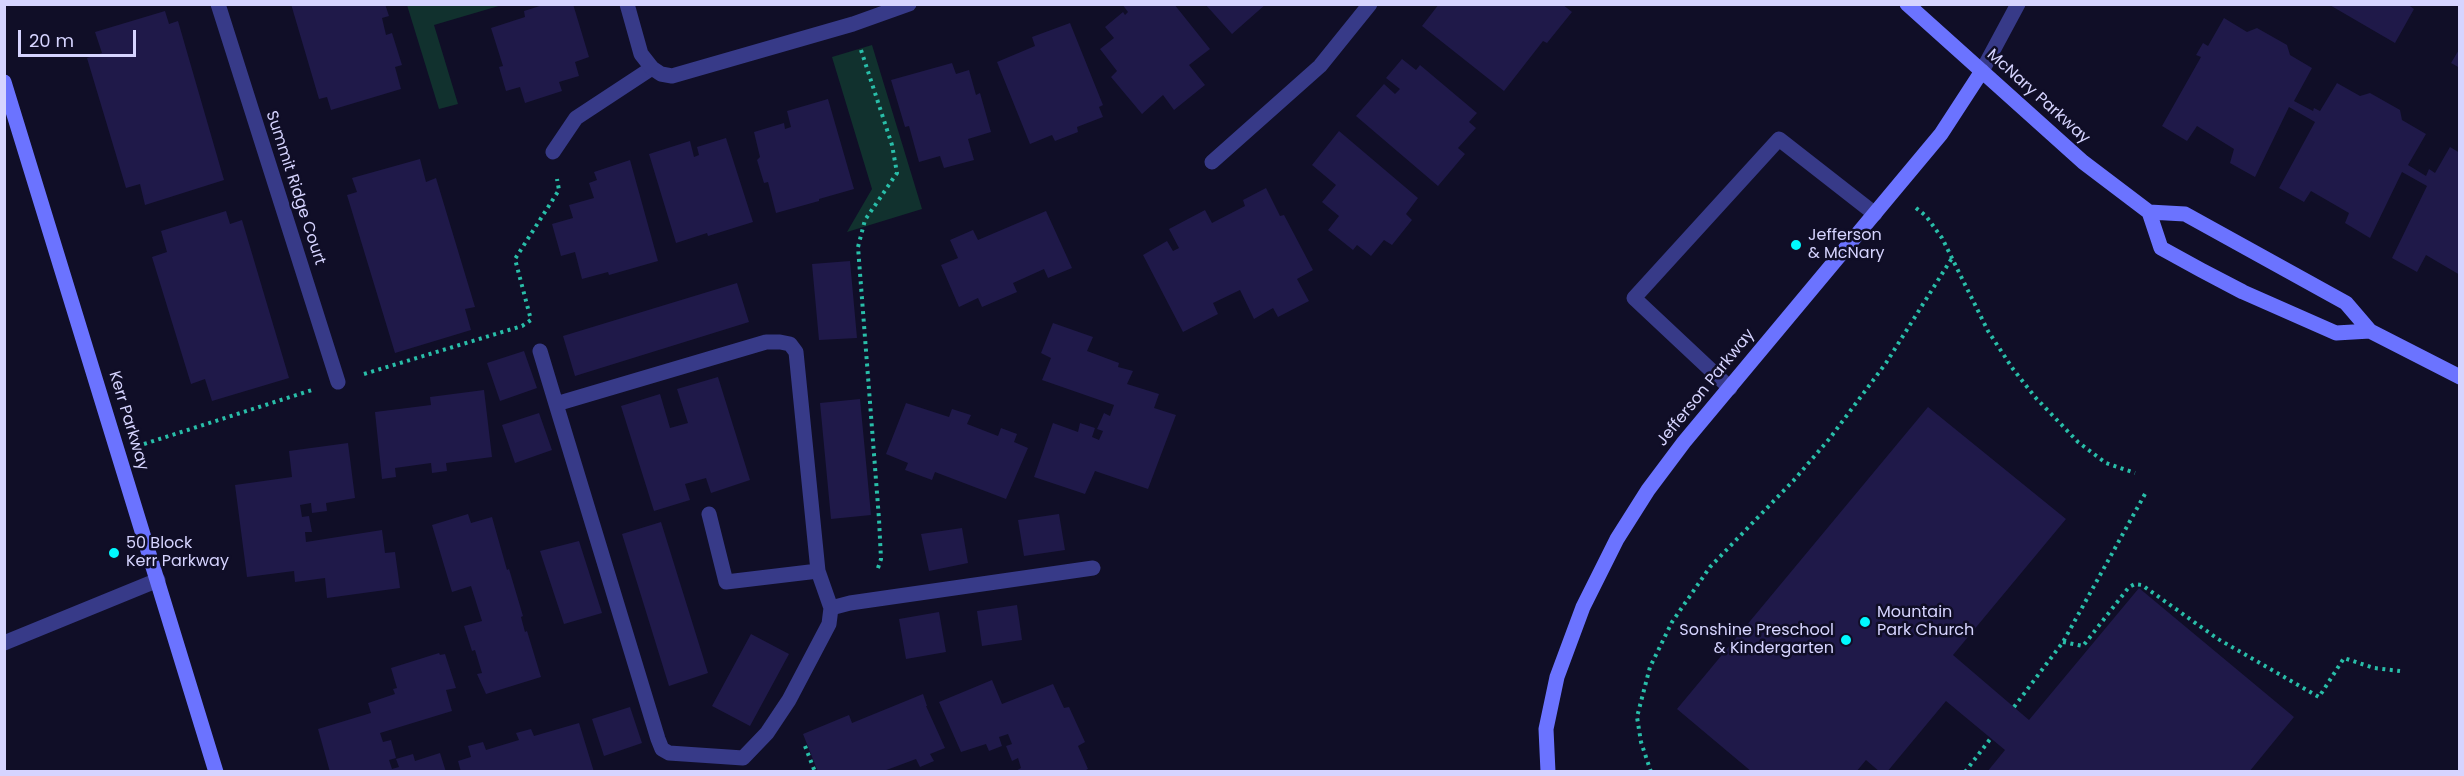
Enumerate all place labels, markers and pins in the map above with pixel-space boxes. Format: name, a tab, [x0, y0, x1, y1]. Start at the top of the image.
place label: Jefferson & McNary	[1808, 226, 1885, 264]
marker: Jefferson & McNary	[1789, 238, 1803, 252]
place label: 50 Block Kerr Parkway	[126, 534, 229, 572]
marker: 50 Block Kerr Parkway	[107, 546, 121, 560]
place label: Mountain Park Church	[1877, 603, 1974, 641]
marker: Mountain Park Church	[1858, 615, 1872, 629]
place label: Sonshine Preschool & Kindergarten	[1679, 621, 1834, 659]
marker: Sonshine Preschool & Kindergarten	[1839, 633, 1853, 647]

